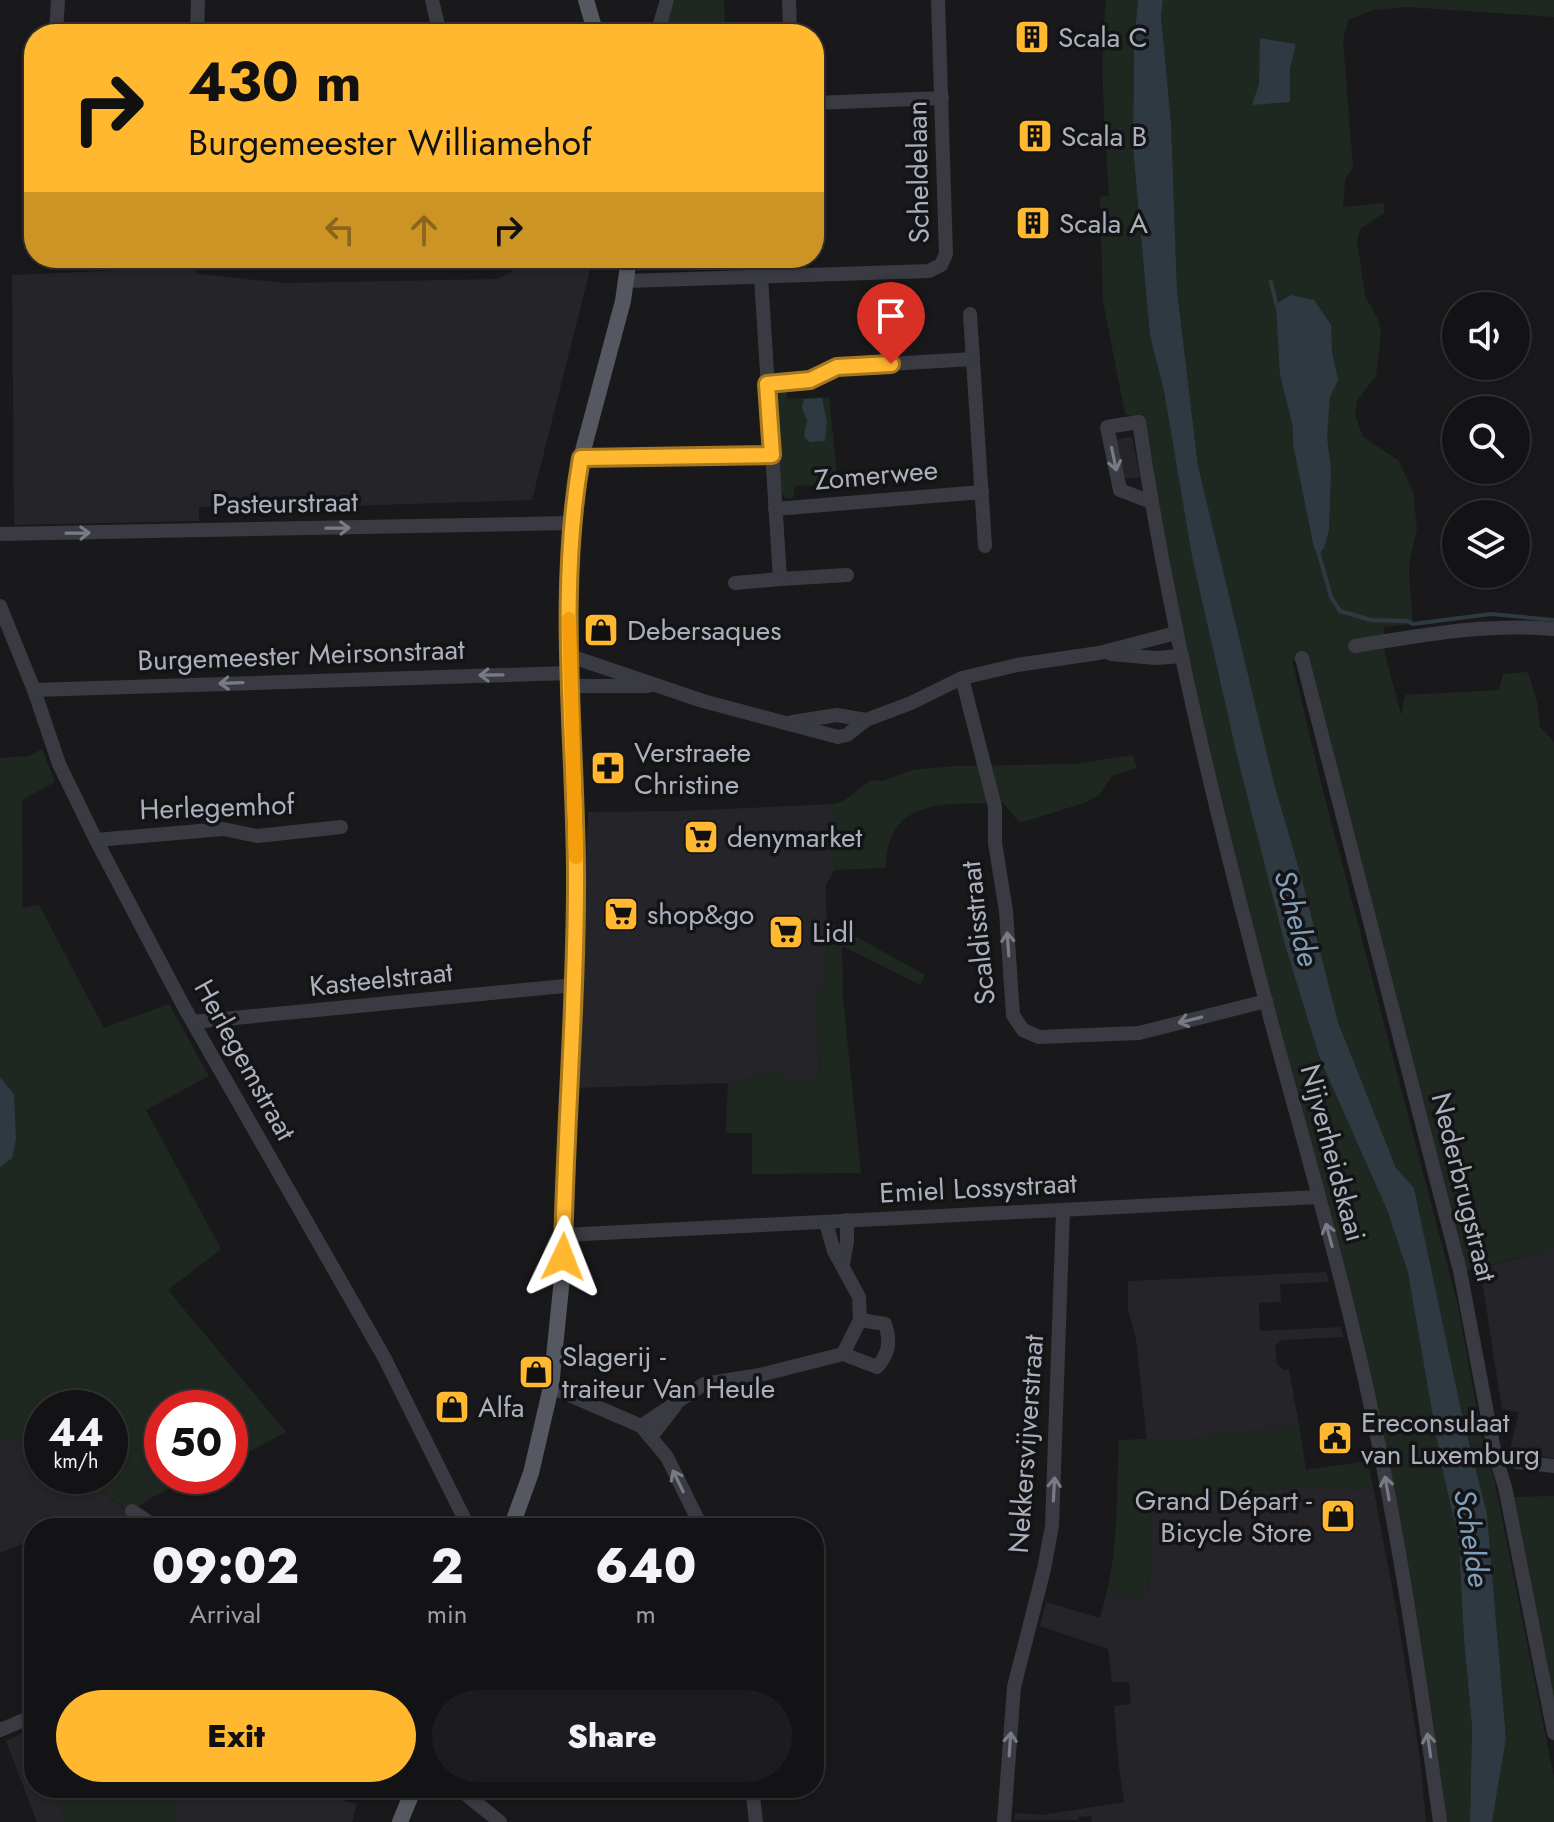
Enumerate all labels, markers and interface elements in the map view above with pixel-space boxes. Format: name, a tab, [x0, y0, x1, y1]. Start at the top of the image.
place label: Scala C	[1058, 17, 1148, 58]
building icon: Scala C	[1013, 18, 1051, 56]
text: 430 m	[188, 41, 362, 122]
icon: right	[56, 56, 160, 160]
street label: Scheldelaan	[896, 100, 940, 244]
text: Burgemeester Williamehof	[188, 116, 592, 168]
place label: Scala B	[1061, 116, 1147, 157]
building icon: Scala B	[1016, 117, 1054, 155]
place label: Scala A	[1059, 203, 1149, 244]
building icon: Scala A	[1014, 204, 1052, 242]
icon: left	[318, 208, 362, 252]
icon: ahead	[402, 208, 446, 252]
icon: right	[486, 208, 530, 252]
pin	[857, 282, 925, 364]
map controls	[1442, 292, 1530, 588]
button: sound	[1442, 292, 1530, 380]
icon: arrive	[869, 294, 913, 338]
button: search	[1442, 396, 1530, 484]
one-way arrow	[1107, 445, 1122, 471]
street label: Zomerwee	[813, 449, 939, 501]
street label: Pasteurstraat	[212, 481, 359, 525]
button: layers	[1442, 500, 1530, 588]
one-way arrow	[324, 520, 351, 536]
one-way arrow	[64, 525, 91, 541]
place label: Debersaques	[627, 610, 782, 651]
shop icon: Debersaques	[582, 611, 620, 649]
street label: Burgemeester Meirsonstraat	[137, 629, 466, 681]
one-way arrow	[478, 667, 505, 682]
one-way arrow	[218, 676, 245, 691]
place label: Verstraete Christine	[634, 732, 751, 805]
pharmacy icon: Verstraete Christine	[589, 749, 627, 787]
street label: Herlegemhof	[139, 784, 296, 830]
place label: denymarket	[727, 817, 862, 858]
supermarket icon: denymarket	[682, 818, 720, 856]
street label: Scaldisstraat	[950, 859, 1006, 1007]
water label: Schelde	[1263, 865, 1331, 971]
place label: shop&go	[647, 894, 754, 935]
supermarket icon: shop&go	[602, 895, 640, 933]
place label: Lidl	[812, 912, 854, 953]
supermarket icon: Lidl	[767, 913, 805, 951]
one-way arrow	[1000, 931, 1015, 958]
street label: Kasteelstraat	[307, 951, 455, 1007]
street label: Herlegemstraat	[184, 972, 306, 1148]
one-way arrow	[1178, 1013, 1204, 1028]
street label: Nijverheidskaai	[1290, 1060, 1376, 1246]
street label: Nederbrugstraat	[1421, 1088, 1507, 1286]
street label: Emiel Lossystraat	[878, 1162, 1078, 1214]
position arrow	[521, 1215, 605, 1299]
one-way arrow	[1320, 1223, 1335, 1248]
street label: Nekkersvijverstraat	[998, 1333, 1054, 1555]
place label: Slagerij - traiteur Van Heule	[562, 1336, 775, 1409]
shop icon: Slagerij - traiteur Van Heule	[517, 1353, 555, 1391]
place label: Alfa	[478, 1387, 524, 1428]
shop icon: Alfa	[433, 1388, 471, 1426]
speed limit sign: 50	[144, 1390, 248, 1494]
place label: Ereconsulaat van Luxemburg	[1361, 1402, 1540, 1475]
text: 44	[48, 1403, 104, 1461]
public building icon: Ereconsulaat van Luxemburg	[1316, 1419, 1354, 1457]
text: km/h	[53, 1447, 99, 1476]
one-way arrow	[670, 1470, 685, 1494]
one-way arrow	[1047, 1476, 1062, 1503]
one-way arrow	[1379, 1476, 1394, 1501]
place label: Grand Départ - Bicycle Store	[1135, 1480, 1312, 1553]
water label: Schelde	[1443, 1486, 1501, 1590]
shop icon: Grand Départ - Bicycle Store	[1319, 1497, 1357, 1535]
text: 09:02	[152, 1532, 299, 1601]
text: 2	[431, 1532, 463, 1601]
text: 640	[595, 1532, 696, 1601]
text: Arrival	[190, 1595, 261, 1633]
text: min	[427, 1595, 467, 1633]
text: m	[636, 1595, 656, 1633]
button: Exit	[56, 1690, 416, 1782]
button: Share	[432, 1690, 792, 1782]
one-way arrow	[1003, 1731, 1018, 1758]
one-way arrow	[1421, 1733, 1436, 1758]

